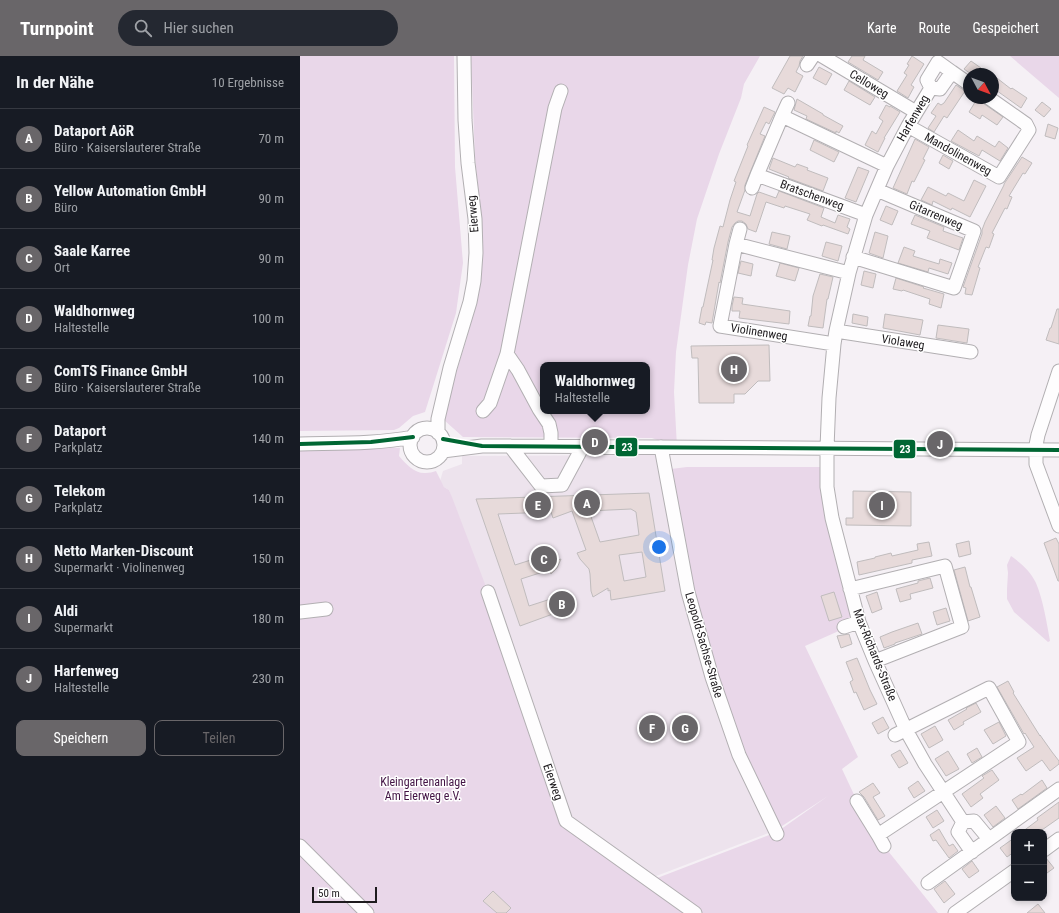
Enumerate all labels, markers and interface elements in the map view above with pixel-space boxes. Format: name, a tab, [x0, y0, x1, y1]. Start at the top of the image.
search box	[118, 10, 398, 46]
text: Turnpoint	[20, 17, 94, 40]
icon: search	[132, 17, 154, 39]
text: Hier suchen	[164, 19, 234, 37]
text: Karte	[867, 20, 897, 36]
text: Route	[919, 20, 951, 36]
text: Gespeichert	[973, 20, 1039, 36]
street label: Celloweg	[847, 67, 891, 101]
north arrow	[963, 68, 999, 104]
text: In der Nähe	[16, 72, 94, 92]
text: 10 Ergebnisse	[212, 75, 284, 90]
street label: Harfenweg	[894, 92, 932, 144]
text: Dataport AöR	[54, 122, 134, 140]
street label: Mandolinenweg	[922, 130, 994, 178]
text: A	[25, 131, 33, 146]
text: 70 m	[258, 131, 284, 146]
text: Büro · Kaiserslauterer Straße	[54, 140, 201, 155]
street label: Bratschenweg	[778, 177, 846, 213]
text: Yellow Automation GmbH	[54, 182, 206, 200]
text: B	[25, 191, 33, 206]
text: 90 m	[258, 191, 284, 206]
street label: Eierweg	[464, 195, 482, 233]
street label: Gitarrenweg	[907, 197, 965, 233]
text: Büro	[54, 200, 78, 215]
text: Saale Karree	[54, 242, 130, 260]
text: C	[25, 251, 33, 266]
text: 90 m	[258, 251, 284, 266]
text: Ort	[54, 260, 70, 275]
text: Waldhornweg	[54, 302, 135, 320]
text: D	[25, 311, 33, 326]
text: 100 m	[252, 311, 284, 326]
text: Haltestelle	[54, 320, 109, 335]
street label: Violinenweg	[729, 321, 789, 343]
street label: Violaweg	[880, 332, 926, 352]
pin: H	[721, 354, 747, 384]
text: ComTS Finance GmbH	[54, 362, 188, 380]
popup	[540, 362, 650, 414]
text: E	[26, 371, 32, 386]
text: 100 m	[252, 371, 284, 386]
text: Waldhornweg	[555, 372, 635, 390]
text: Büro · Kaiserslauterer Straße	[54, 380, 201, 395]
text: Haltestelle	[555, 390, 610, 405]
text: Dataport	[54, 422, 106, 440]
pin: D	[582, 427, 608, 457]
pin: J	[927, 429, 953, 459]
text: F	[26, 431, 32, 446]
text: 140 m	[252, 431, 284, 446]
line badge: 23	[615, 437, 638, 457]
line badge: 23	[893, 439, 916, 459]
text: Parkplatz	[54, 440, 102, 455]
text: 23	[621, 441, 633, 454]
text: 23	[899, 443, 911, 456]
text: Telekom	[54, 482, 105, 500]
pin: A	[574, 488, 600, 518]
pin: E	[525, 490, 551, 520]
pin: I	[869, 490, 895, 520]
text: G	[25, 491, 33, 506]
text: 140 m	[252, 491, 284, 506]
text: Parkplatz	[54, 500, 102, 515]
your location	[649, 537, 669, 557]
text: Netto Marken-Discount	[54, 542, 193, 560]
pin: C	[531, 544, 557, 574]
text: H	[25, 551, 33, 566]
text: 150 m	[252, 551, 284, 566]
text: Supermarkt · Violinenweg	[54, 560, 185, 575]
pin: B	[549, 589, 575, 619]
street label: Leopold-Sachse-Straße	[682, 591, 726, 700]
text: Aldi	[54, 602, 78, 620]
street label: Max-Richards-Straße	[850, 607, 900, 703]
text: I	[27, 611, 31, 626]
text: 180 m	[252, 611, 284, 626]
text: Supermarkt	[54, 620, 113, 635]
text: Harfenweg	[54, 662, 119, 680]
text: J	[26, 671, 32, 686]
text: 230 m	[252, 671, 284, 686]
text: Haltestelle	[54, 680, 109, 695]
pin: F	[639, 713, 665, 743]
pin: G	[672, 713, 698, 743]
button: Speichern	[16, 720, 146, 756]
button: Teilen	[154, 720, 284, 756]
street label: Eierweg	[540, 762, 566, 802]
park label: Kleingartenanlage Am Eierweg e.V.	[380, 775, 466, 803]
map controls	[1011, 829, 1047, 901]
button: +	[1011, 829, 1047, 865]
button: −	[1011, 865, 1047, 901]
scale bar	[312, 885, 377, 904]
text: 50 m	[318, 887, 340, 900]

